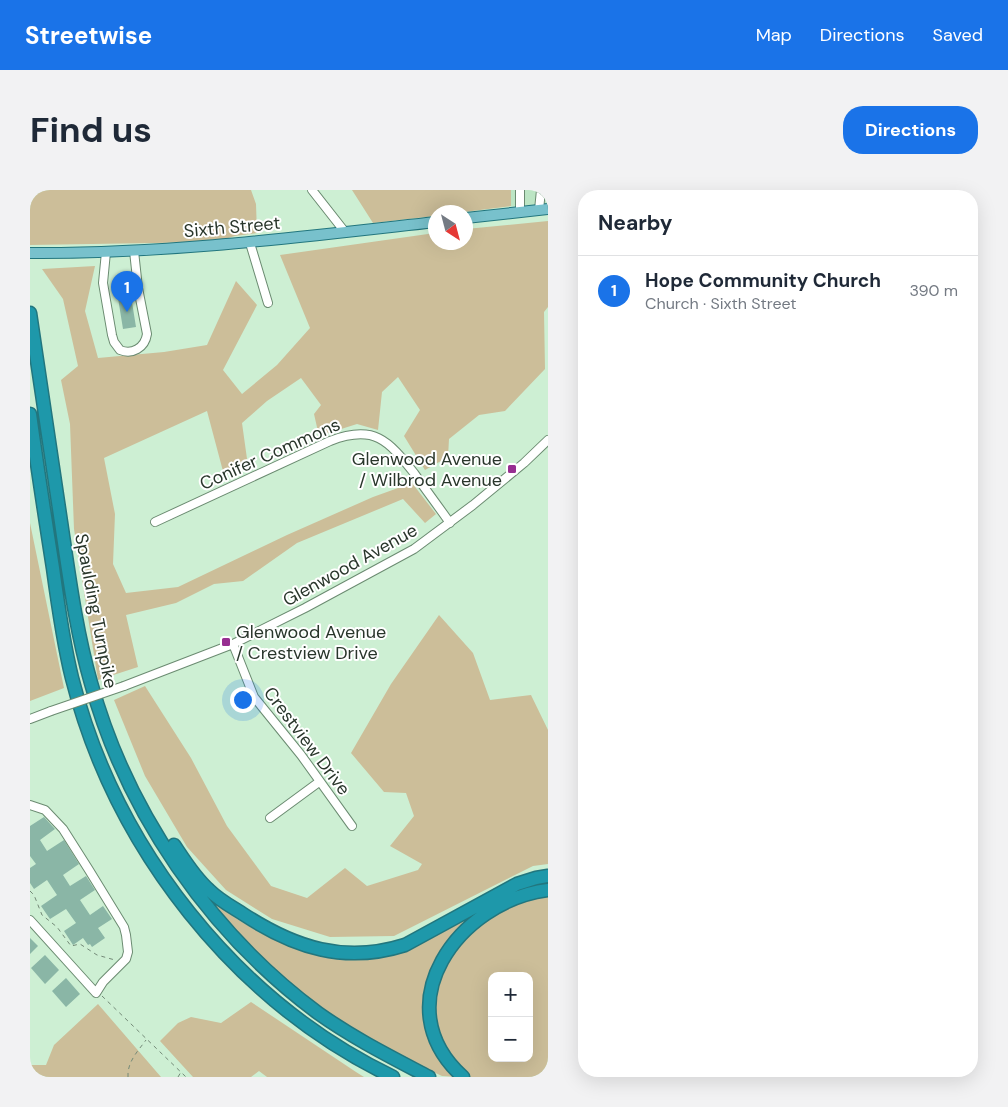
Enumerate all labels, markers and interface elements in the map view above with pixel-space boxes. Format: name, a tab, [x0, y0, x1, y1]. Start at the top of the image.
text: Streetwise	[25, 20, 152, 51]
text: Map	[756, 23, 792, 47]
text: Directions	[820, 23, 905, 47]
text: Saved	[933, 23, 983, 47]
button: Directions	[843, 106, 978, 154]
text: Find us	[30, 107, 152, 153]
north arrow	[428, 205, 473, 250]
text: Nearby	[598, 209, 672, 237]
street label: Sixth Street	[183, 211, 281, 243]
text: Hope Community Church	[645, 268, 881, 293]
pin: 1	[111, 271, 143, 312]
text: 1	[611, 280, 617, 301]
text: 390 m	[910, 280, 958, 301]
text: Church · Sixth Street	[645, 293, 797, 314]
street label: Conifer Commons	[196, 412, 344, 496]
place label: Glenwood Avenue / Wilbrod Avenue	[352, 447, 502, 492]
marker: Glenwood Avenue / Wilbrod Avenue	[506, 463, 518, 475]
street label: Glenwood Avenue	[278, 518, 422, 612]
street label: Spaulding Turnpike	[69, 531, 123, 691]
place label: Glenwood Avenue / Crestview Drive	[236, 620, 386, 665]
marker: Glenwood Avenue / Crestview Drive	[220, 636, 232, 648]
street label: Crestview Drive	[258, 682, 356, 800]
your location	[230, 687, 256, 713]
map controls	[488, 972, 533, 1062]
button: +	[488, 972, 533, 1017]
button: −	[488, 1017, 533, 1062]

